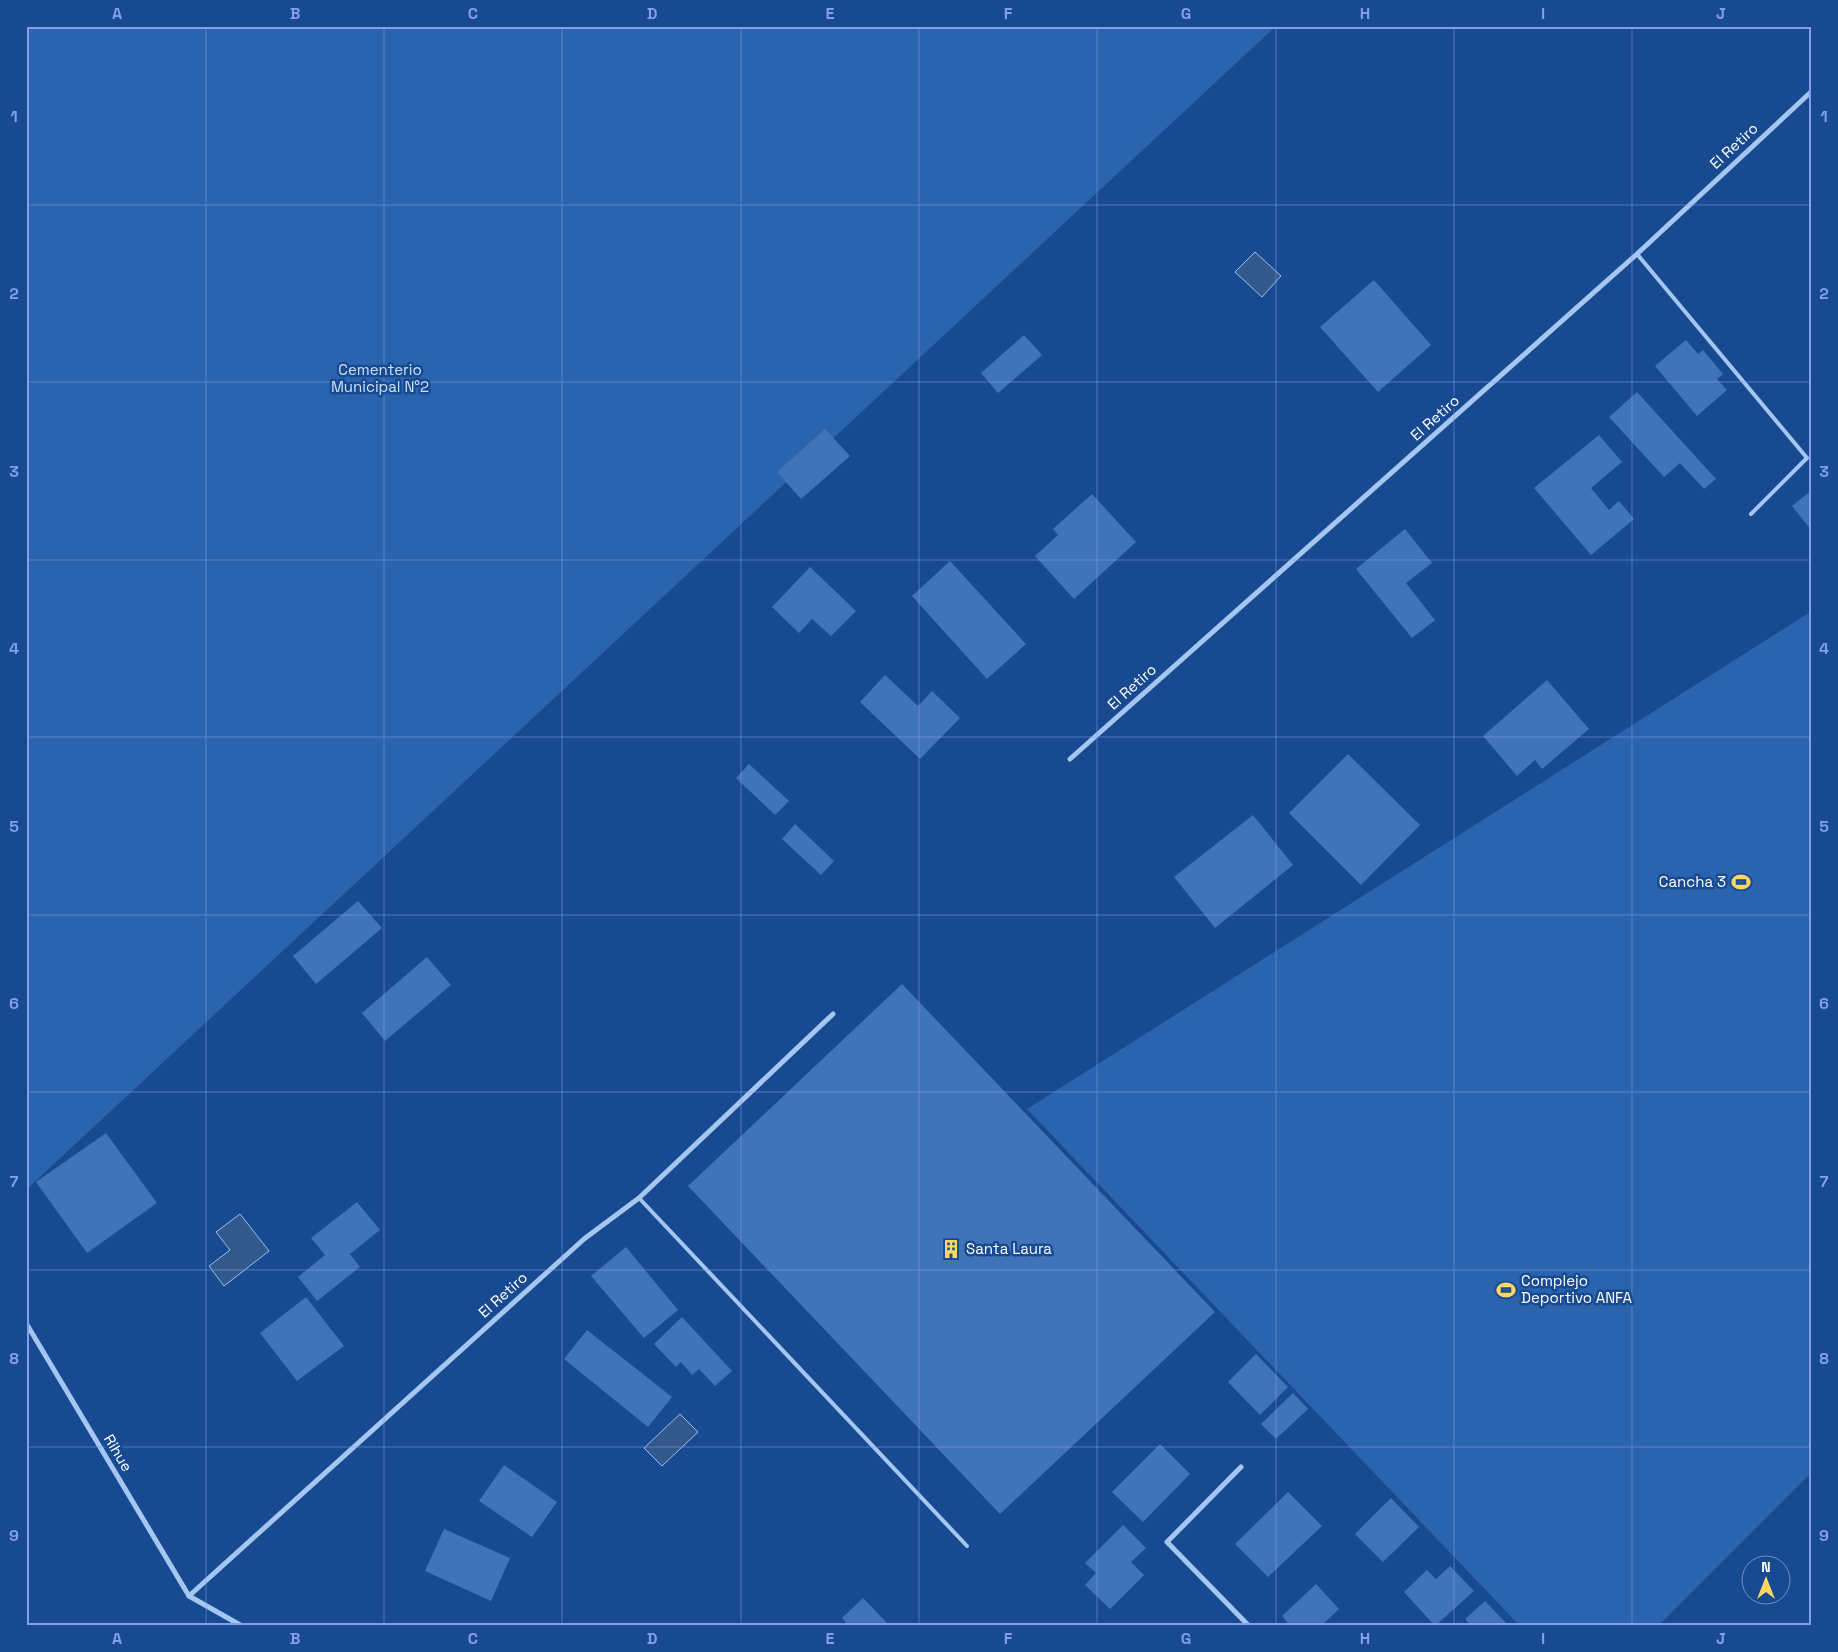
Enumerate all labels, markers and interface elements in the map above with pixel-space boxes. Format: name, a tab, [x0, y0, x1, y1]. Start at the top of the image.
text: A	[112, 3, 122, 24]
text: B	[290, 3, 300, 24]
text: C	[468, 3, 478, 24]
text: D	[647, 3, 657, 24]
text: E	[826, 3, 835, 24]
text: F	[1004, 3, 1013, 24]
text: G	[1181, 3, 1191, 24]
text: H	[1360, 3, 1370, 24]
text: I	[1541, 3, 1545, 24]
text: J	[1716, 3, 1726, 24]
text: 1	[10, 106, 18, 127]
text: 1	[1820, 106, 1828, 127]
street label: El Retiro	[1706, 118, 1762, 173]
text: 2	[9, 283, 19, 304]
text: 2	[1819, 283, 1829, 304]
park label: Cementerio Municipal N°2	[331, 360, 429, 396]
street label: El Retiro	[1406, 391, 1463, 445]
text: 3	[9, 461, 19, 482]
text: 3	[1819, 461, 1829, 482]
text: 4	[9, 638, 19, 659]
text: 4	[1819, 638, 1829, 659]
street label: El Retiro	[1103, 660, 1160, 714]
text: 5	[9, 816, 19, 837]
text: 5	[1819, 816, 1829, 837]
sports icon: Cancha 3	[1730, 871, 1752, 893]
place label: Cancha 3	[1659, 872, 1726, 891]
text: 6	[9, 993, 19, 1014]
text: 6	[1819, 993, 1829, 1014]
text: 7	[10, 1171, 19, 1192]
text: 7	[1820, 1171, 1829, 1192]
building icon: Santa Laura	[940, 1238, 962, 1260]
place label: Santa Laura	[966, 1239, 1052, 1258]
street label: El Retiro	[474, 1268, 531, 1322]
place label: Complejo Deportivo ANFA	[1521, 1271, 1633, 1307]
sports icon: Complejo Deportivo ANFA	[1495, 1279, 1517, 1301]
text: 8	[9, 1348, 19, 1369]
text: 8	[1819, 1348, 1829, 1369]
street label: Rihue	[100, 1431, 137, 1475]
text: 9	[9, 1525, 19, 1546]
text: 9	[1819, 1525, 1829, 1546]
north arrow	[1740, 1554, 1790, 1604]
text: N	[1761, 1558, 1771, 1576]
text: A	[112, 1628, 122, 1649]
text: B	[290, 1628, 300, 1649]
text: C	[468, 1628, 478, 1649]
text: D	[647, 1628, 657, 1649]
text: E	[826, 1628, 835, 1649]
text: F	[1004, 1628, 1013, 1649]
text: G	[1181, 1628, 1191, 1649]
text: H	[1360, 1628, 1370, 1649]
text: I	[1541, 1628, 1545, 1649]
text: J	[1716, 1628, 1726, 1649]

